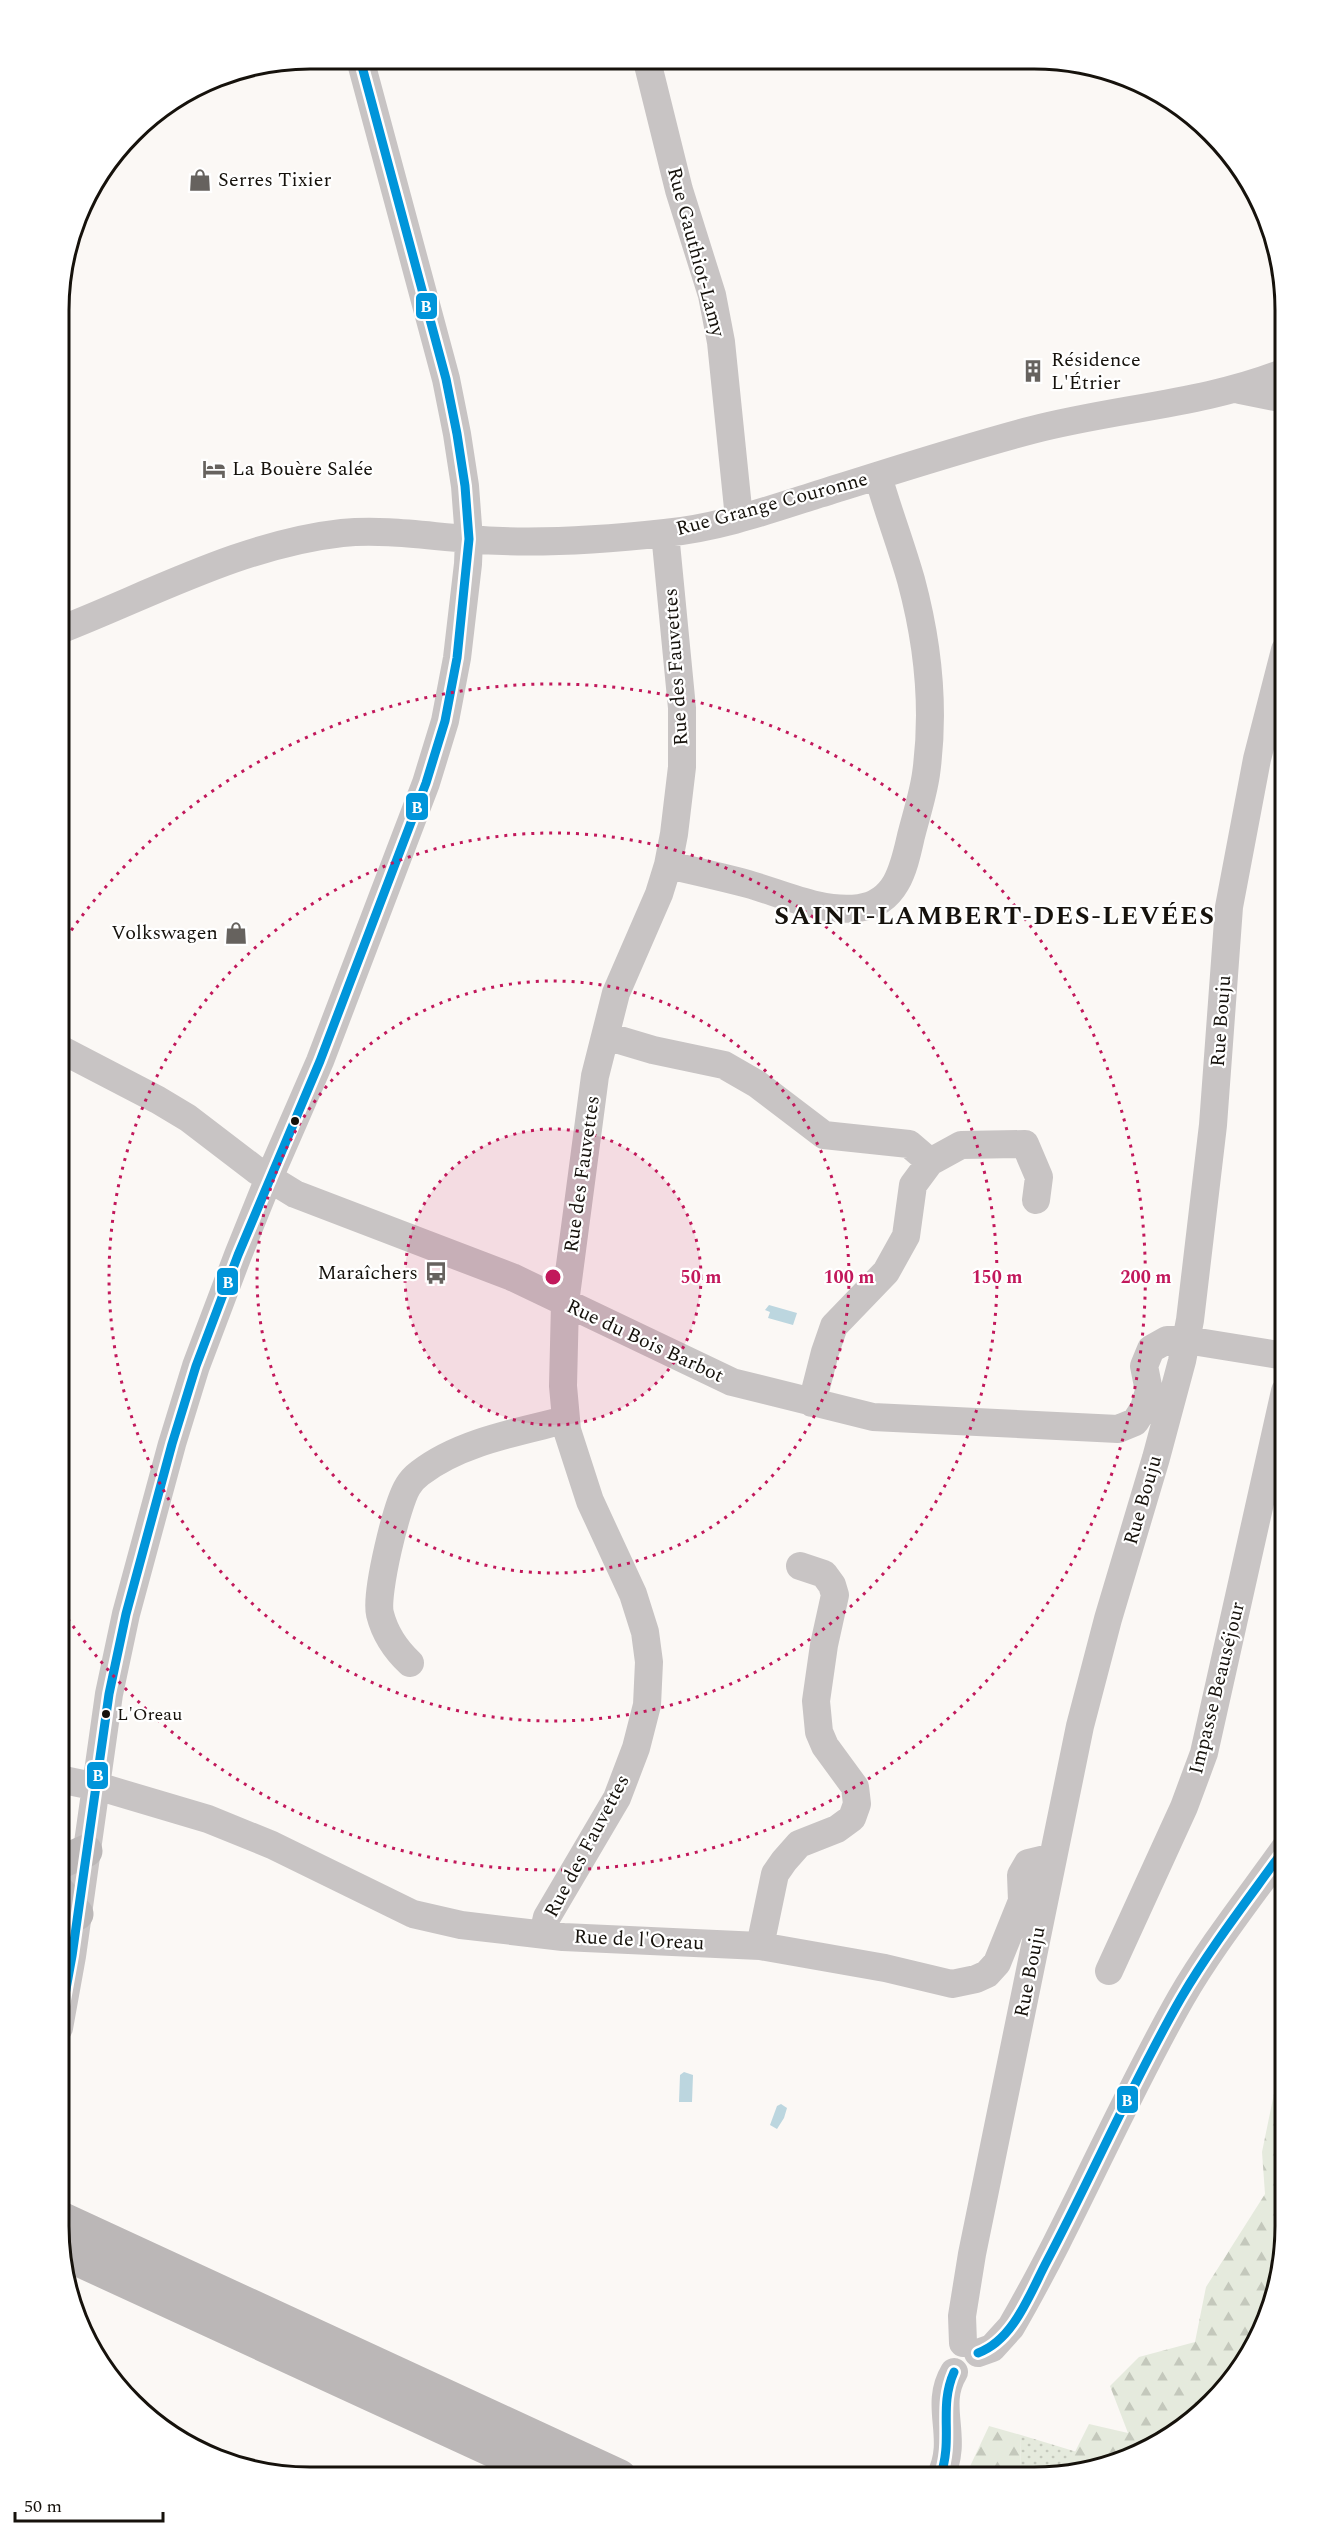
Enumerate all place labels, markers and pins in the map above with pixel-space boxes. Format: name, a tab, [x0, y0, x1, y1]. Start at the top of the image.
place label: Serres Tixier	[218, 165, 331, 195]
shop icon: Serres Tixier	[187, 167, 213, 193]
place label: Résidence L'Étrier	[1051, 345, 1141, 398]
building icon: Résidence L'Étrier	[1020, 358, 1046, 384]
place label: La Bouère Salée	[232, 454, 373, 484]
hotel icon: La Bouère Salée	[201, 456, 227, 482]
place label: Volkswagen	[111, 918, 218, 948]
shop icon: Volkswagen	[223, 920, 249, 946]
unlabelled marker	[289, 1115, 301, 1127]
place label: Maraîchers	[317, 1258, 418, 1288]
bus stop icon: Maraîchers	[423, 1260, 449, 1286]
centre of rings	[543, 1267, 563, 1287]
place label: L'Oreau	[117, 1701, 182, 1728]
marker: L'Oreau	[100, 1708, 112, 1720]

